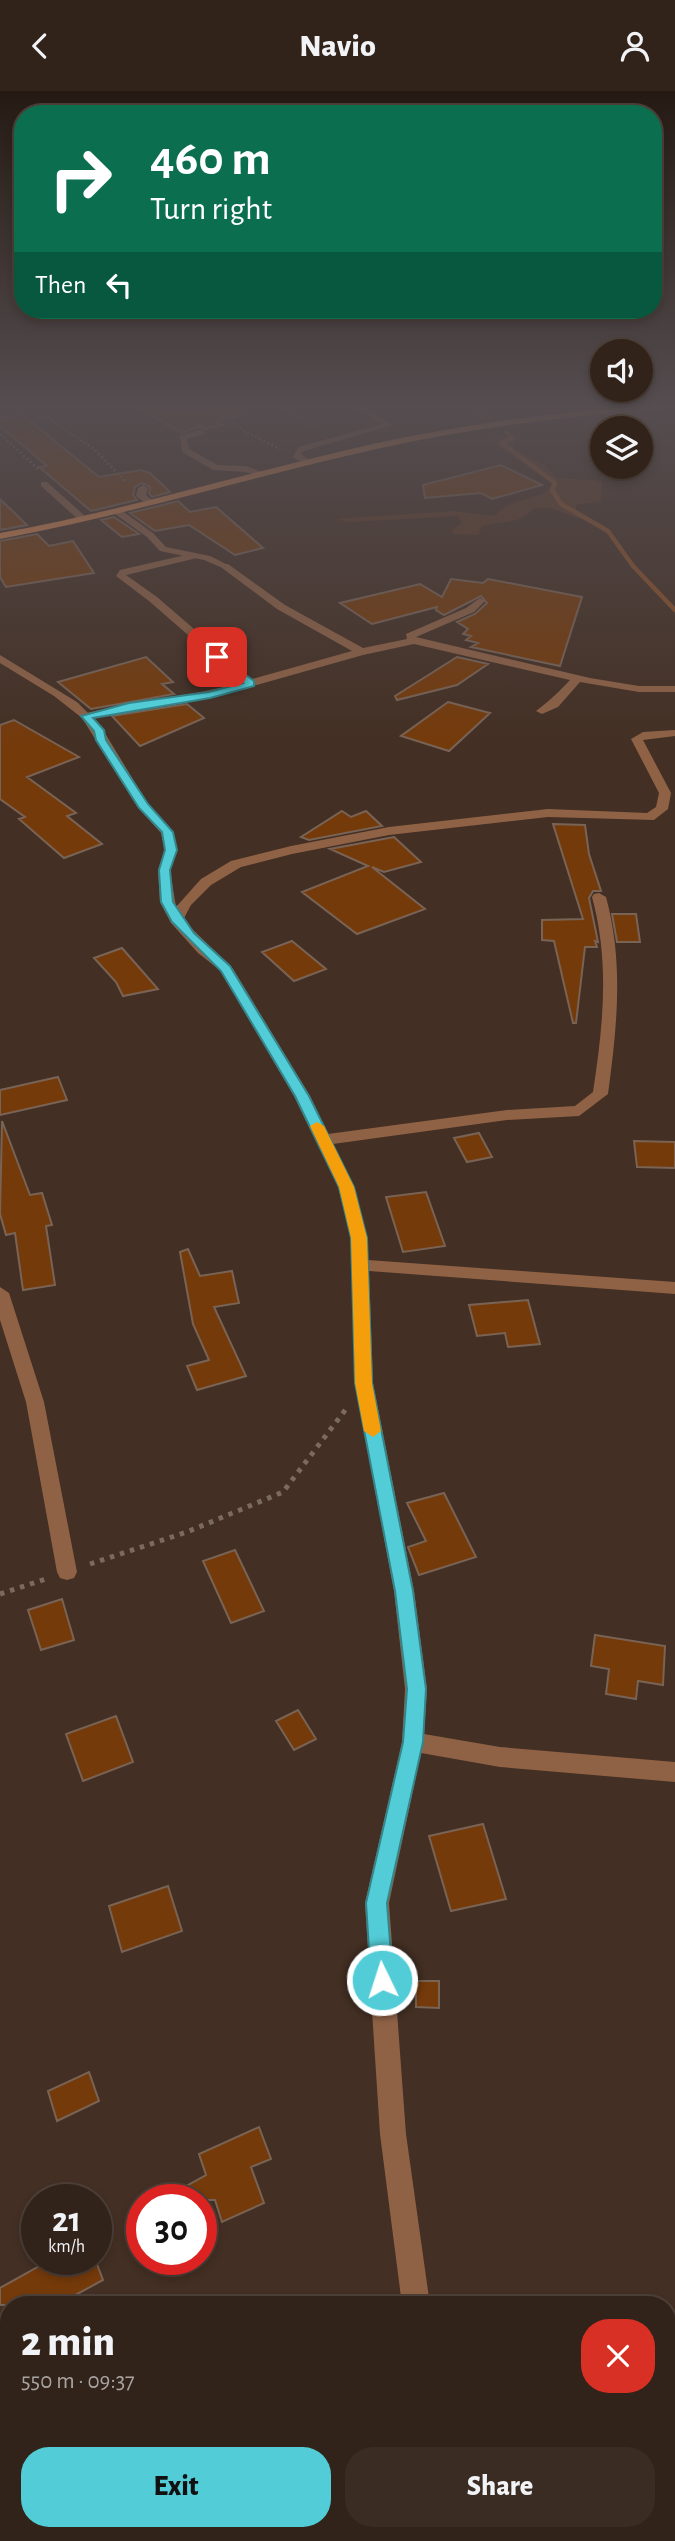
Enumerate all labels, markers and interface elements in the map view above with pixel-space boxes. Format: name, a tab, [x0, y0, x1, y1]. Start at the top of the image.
icon: back	[21, 27, 59, 65]
icon: person	[616, 27, 654, 65]
text: Navio	[299, 30, 376, 62]
icon: right	[35, 133, 126, 224]
text: 460 m	[150, 135, 271, 184]
text: Turn right	[150, 193, 272, 225]
icon: left	[100, 266, 138, 304]
text: Then	[35, 272, 86, 298]
map controls	[590, 339, 653, 479]
button: sound	[590, 339, 653, 402]
button: layers	[590, 416, 653, 479]
pin	[187, 627, 247, 687]
icon: arrive	[198, 638, 236, 676]
position arrow	[345, 1943, 419, 2017]
speed limit sign: 30	[126, 2184, 217, 2275]
text: 21	[52, 2203, 81, 2238]
text: km/h	[48, 2238, 85, 2256]
button: close	[581, 2319, 655, 2393]
text: 2 min	[21, 2321, 115, 2363]
text: 550 m · 09:37	[21, 2370, 135, 2393]
button: Exit	[21, 2447, 331, 2527]
button: Share	[345, 2447, 655, 2527]

